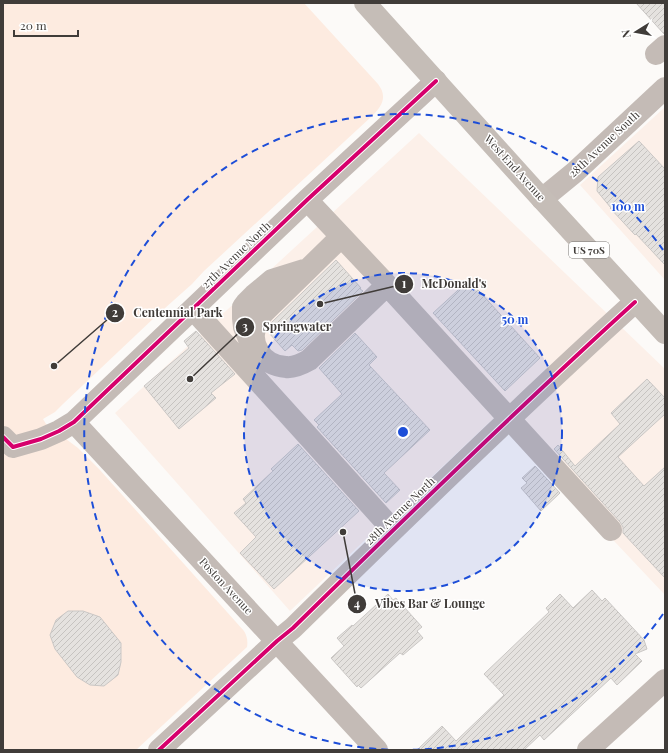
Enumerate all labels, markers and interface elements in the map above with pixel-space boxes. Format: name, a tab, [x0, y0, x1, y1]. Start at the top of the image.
scale bar	[14, 12, 78, 38]
north arrow	[616, 12, 656, 52]
text: 20 m	[20, 17, 47, 33]
text: N	[618, 29, 634, 39]
street label: 28th Avenue South	[565, 107, 643, 180]
street label: West End Avenue	[481, 131, 549, 204]
text: 100 m	[611, 198, 645, 214]
street label: 27th Avenue North	[198, 217, 274, 291]
road number: US 70S	[569, 242, 609, 258]
callout: McDonald's	[394, 272, 495, 296]
text: 1	[402, 275, 407, 291]
text: McDonald's	[421, 275, 487, 291]
callout: Centennial Park	[105, 301, 230, 325]
text: 2	[112, 304, 118, 320]
text: Centennial Park	[133, 304, 224, 320]
text: 50 m	[502, 311, 529, 327]
callout: Springwater	[235, 315, 340, 339]
text: 3	[242, 318, 248, 334]
text: Springwater	[263, 318, 332, 334]
centre of rings	[396, 425, 410, 439]
street label: 28th Avenue North	[361, 473, 438, 548]
street label: Poston Avenue	[196, 554, 257, 618]
callout: Vibes Bar & Lounge	[347, 592, 493, 616]
text: 4	[354, 595, 360, 611]
text: Vibes Bar & Lounge	[374, 595, 485, 611]

